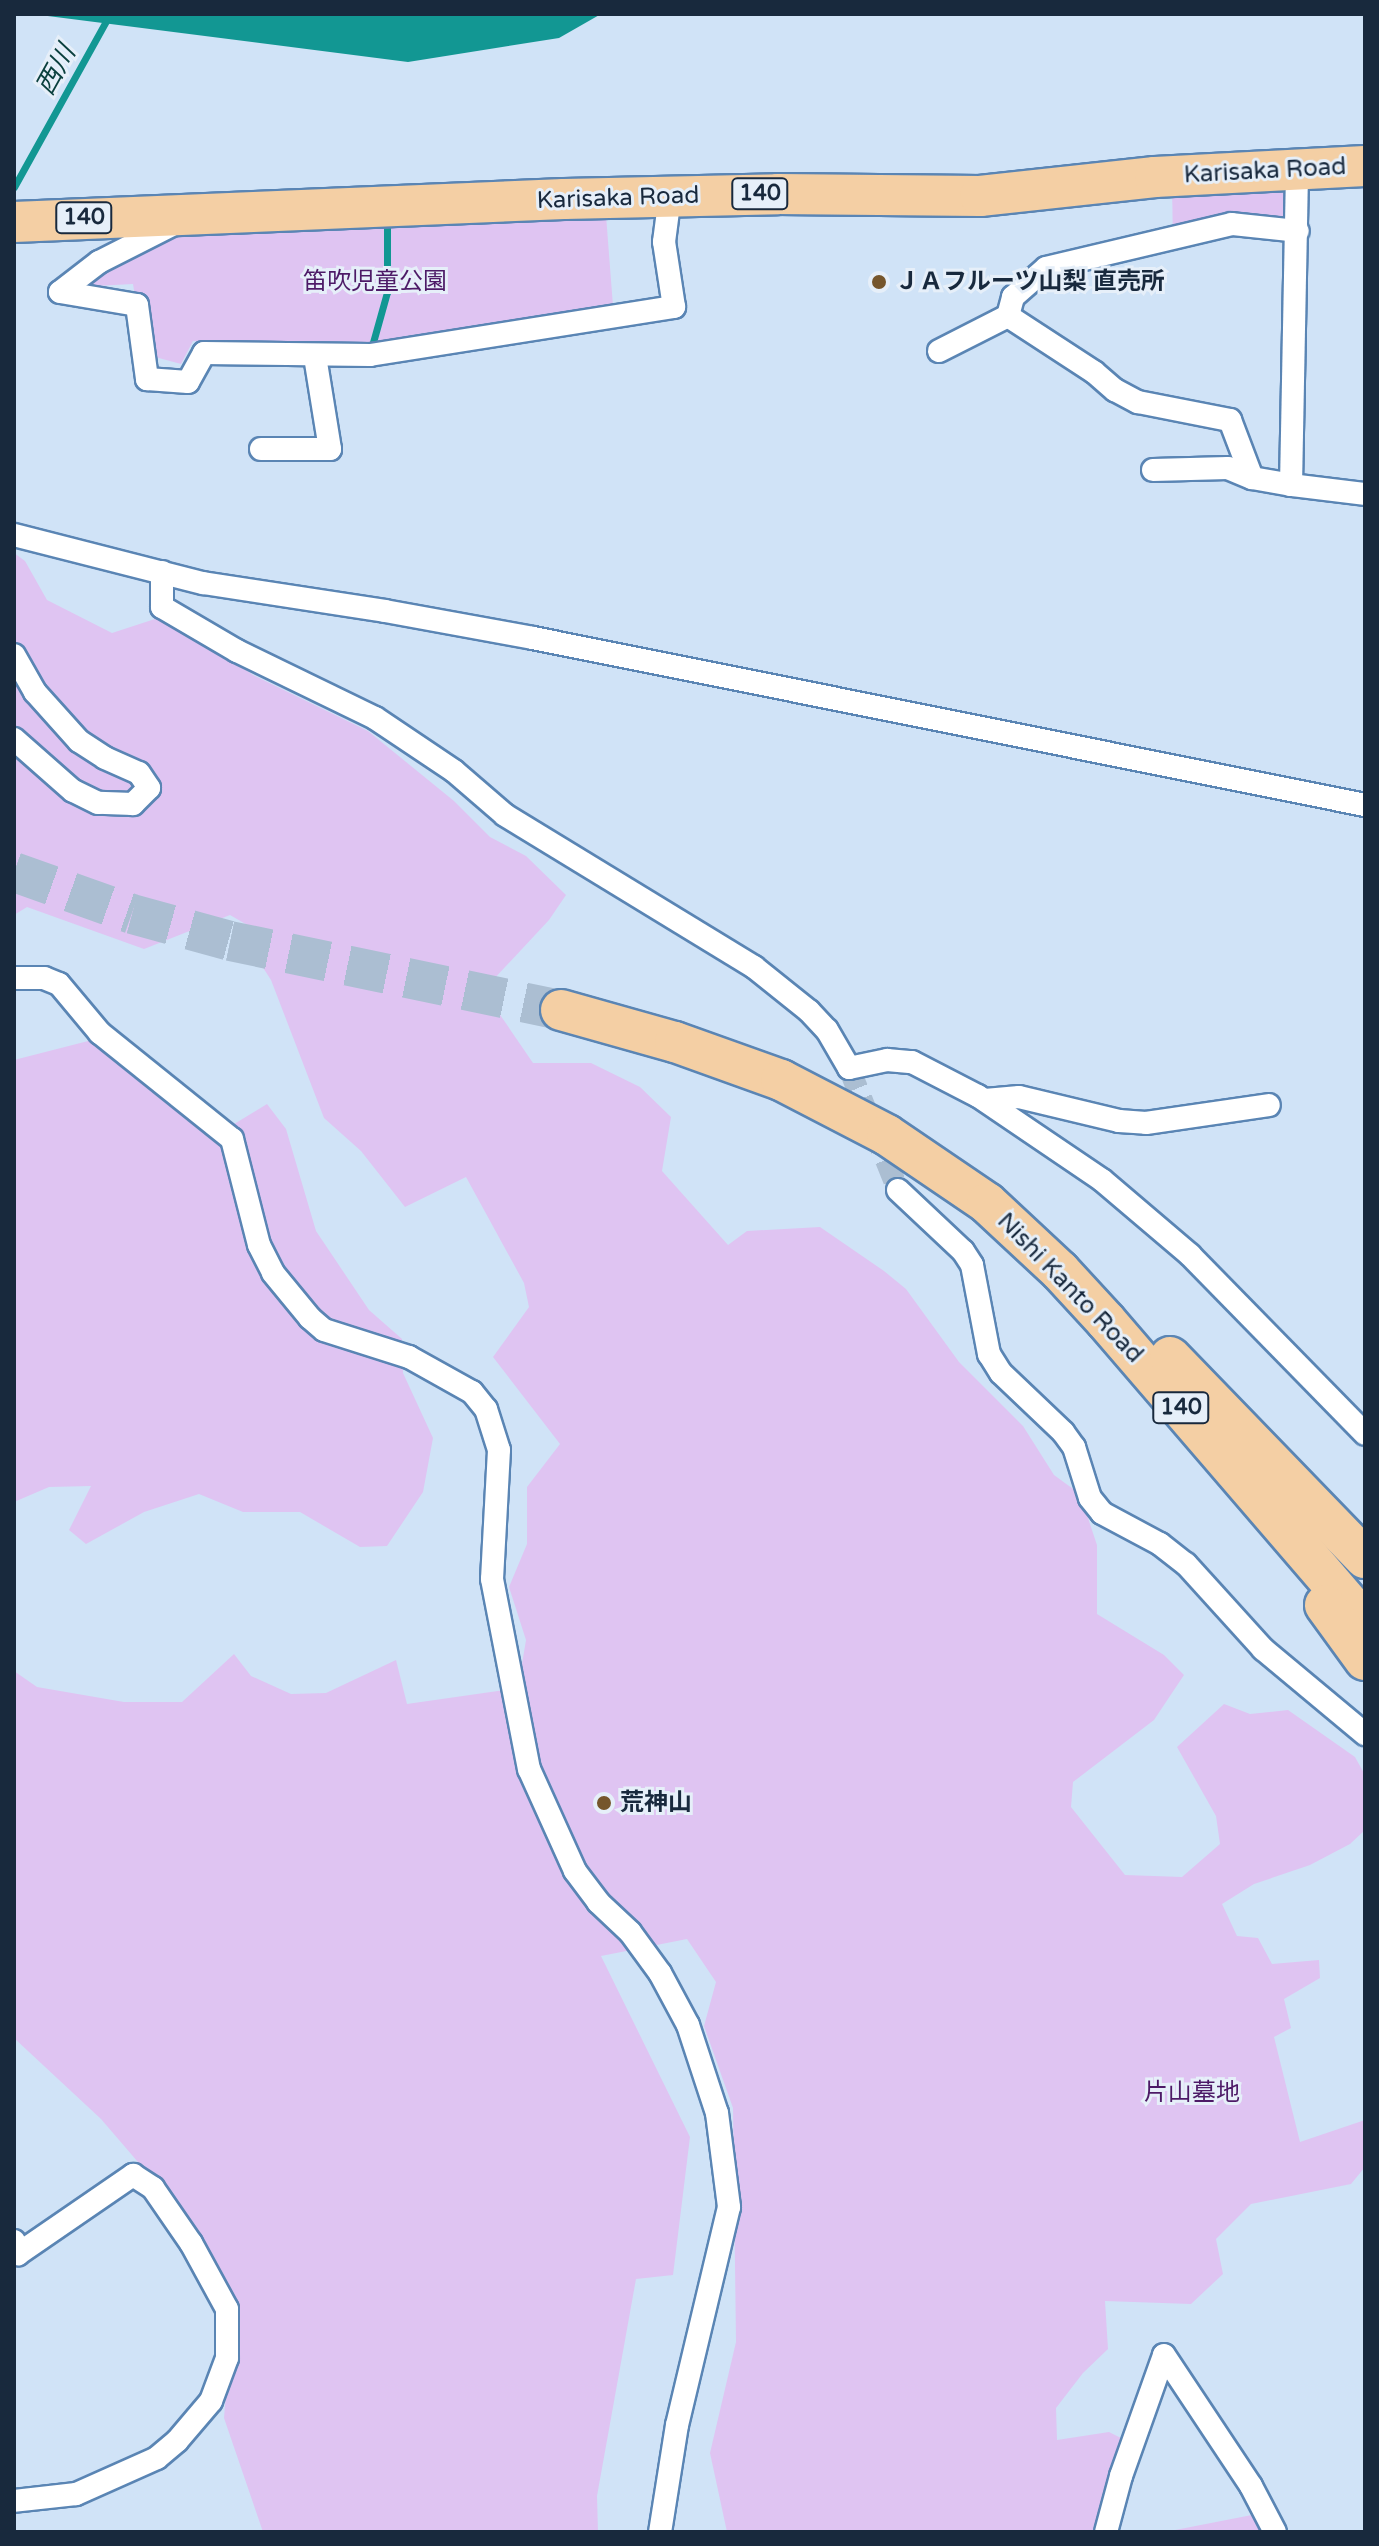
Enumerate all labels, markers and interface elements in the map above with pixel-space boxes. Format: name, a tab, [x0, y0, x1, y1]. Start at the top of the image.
water label: 西川	[30, 40, 82, 100]
street label: Karisaka Road	[1183, 152, 1347, 190]
road number: 140	[730, 176, 790, 212]
street label: Karisaka Road	[536, 181, 700, 215]
road number: 140	[54, 200, 114, 236]
park label: 笛吹児童公園	[303, 268, 447, 296]
place label: ＪＡフルーツ山梨 直売所	[895, 268, 1165, 296]
marker: ＪＡフルーツ山梨 直売所	[870, 273, 888, 291]
street label: Nishi Kanto Road	[991, 1207, 1149, 1369]
road number: 140	[1151, 1390, 1211, 1426]
place label: 荒神山	[620, 1789, 692, 1817]
marker: 荒神山	[595, 1794, 613, 1812]
park label: 片山墓地	[1144, 2079, 1240, 2107]

